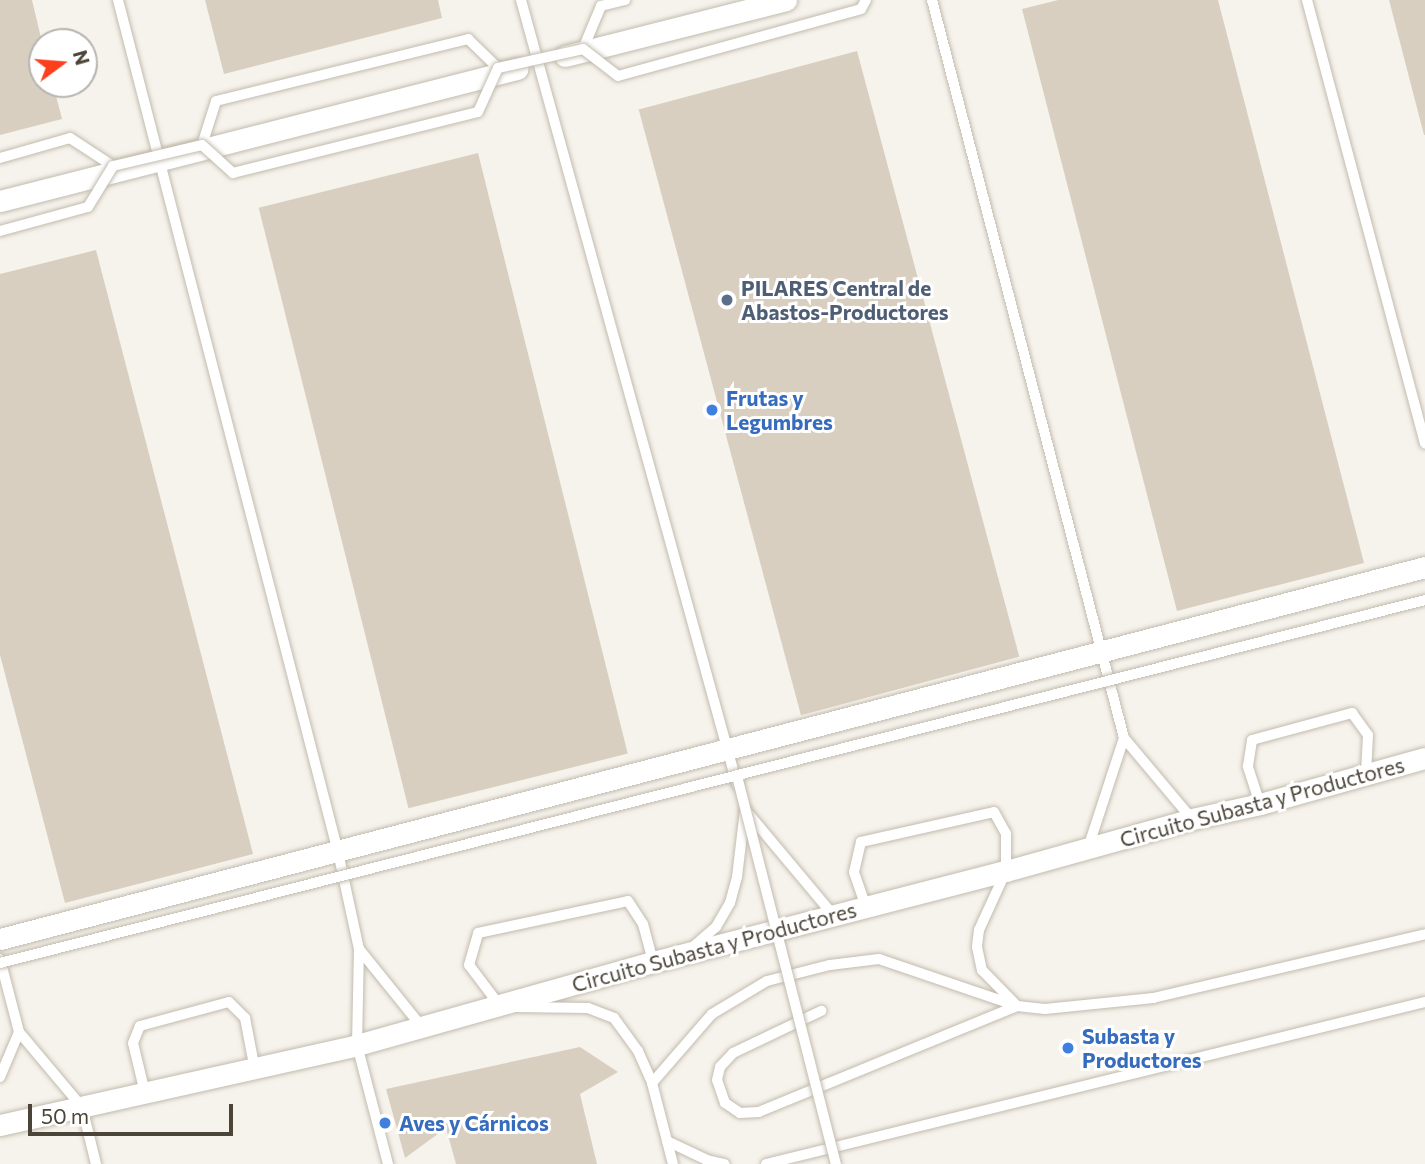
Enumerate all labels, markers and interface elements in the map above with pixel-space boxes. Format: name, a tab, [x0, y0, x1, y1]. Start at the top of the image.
north arrow	[28, 28, 98, 98]
text: N	[69, 48, 95, 68]
place label: PILARES Central de Abastos-Productores	[741, 275, 949, 325]
marker: PILARES Central de Abastos-Productores	[719, 292, 735, 308]
place label: Frutas y Legumbres	[726, 385, 833, 435]
marker: Frutas y Legumbres	[704, 402, 720, 418]
street label: Circuito Subasta y Productores	[1117, 752, 1407, 852]
street label: Circuito Subasta y Productores	[569, 897, 859, 997]
place label: Subasta y Productores	[1082, 1023, 1202, 1073]
marker: Subasta y Productores	[1060, 1040, 1076, 1056]
scale bar	[32, 1090, 236, 1134]
text: 50 m	[41, 1103, 89, 1128]
place label: Aves y Cárnicos	[399, 1110, 549, 1136]
marker: Aves y Cárnicos	[377, 1115, 393, 1131]

